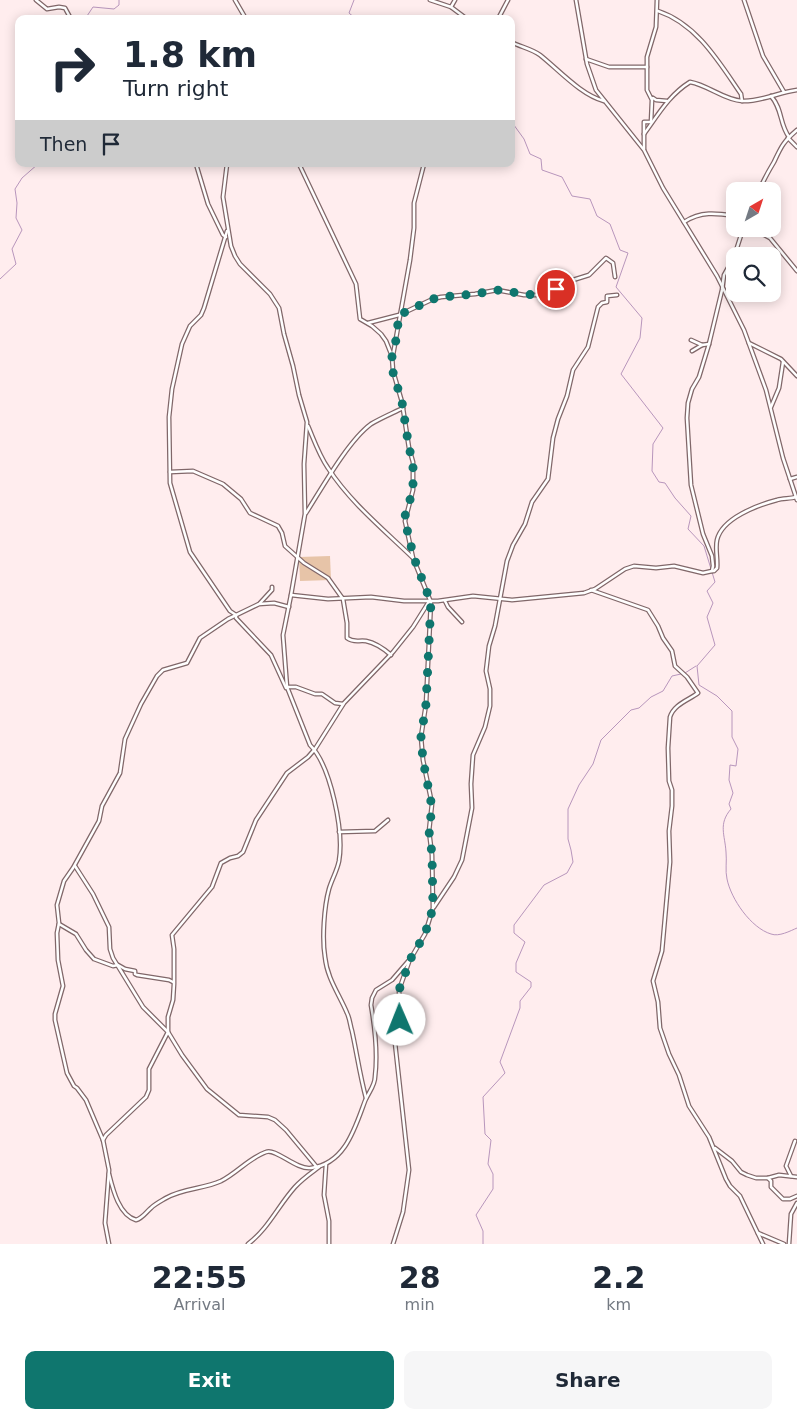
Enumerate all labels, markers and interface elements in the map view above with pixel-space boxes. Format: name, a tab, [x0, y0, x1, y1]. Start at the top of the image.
icon: right	[40, 35, 105, 100]
text: 1.8 km	[123, 35, 257, 75]
text: Turn right	[123, 76, 228, 101]
icon: arrive	[97, 130, 125, 158]
text: Then	[40, 133, 87, 155]
north arrow	[726, 182, 781, 238]
map controls	[726, 182, 781, 302]
button: search	[726, 247, 781, 302]
pin	[535, 268, 577, 310]
icon: arrive	[542, 275, 570, 303]
position arrow	[373, 993, 425, 1045]
text: 22:55	[152, 1260, 247, 1295]
text: 28	[399, 1260, 441, 1295]
text: 2.2	[592, 1260, 645, 1295]
text: Arrival	[173, 1295, 225, 1314]
text: min	[405, 1295, 435, 1314]
text: km	[606, 1295, 631, 1314]
button: Exit	[25, 1351, 394, 1409]
button: Share	[404, 1351, 772, 1409]

